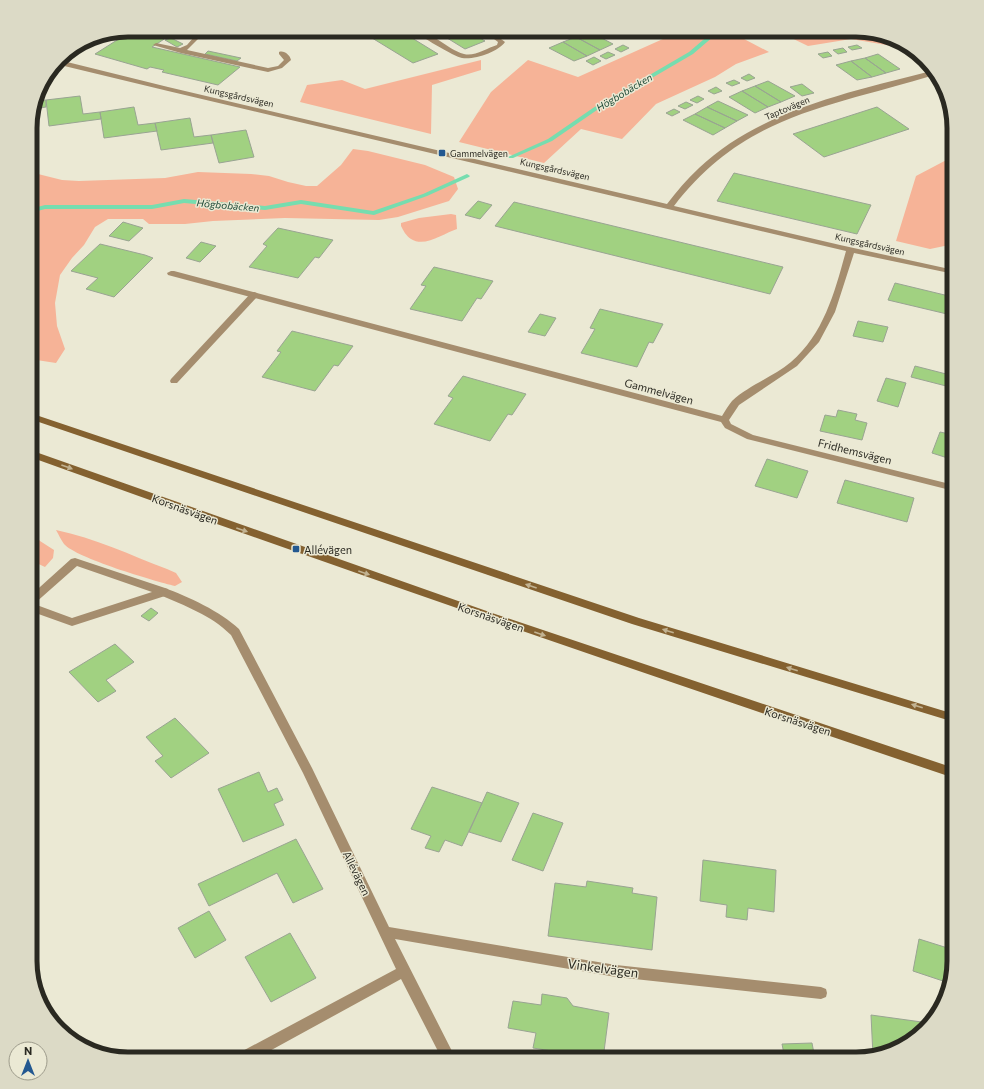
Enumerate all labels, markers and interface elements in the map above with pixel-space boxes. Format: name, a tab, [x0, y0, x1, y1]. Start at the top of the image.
water label: Högbobäcken	[594, 70, 654, 113]
street label: Kungsgårdsvägen	[203, 83, 275, 109]
street label: Taptovägen	[763, 94, 811, 122]
marker: Gammelvägen	[437, 148, 447, 158]
place label: Gammelvägen	[450, 148, 508, 159]
street label: Kungsgårdsvägen	[519, 156, 591, 182]
water label: Högbobäcken	[196, 196, 260, 214]
street label: Kungsgårdsvägen	[834, 231, 906, 257]
street label: Gammelvägen	[623, 376, 695, 406]
street label: Fridhemsvägen	[817, 436, 893, 466]
one-way arrow	[61, 464, 73, 470]
street label: Korsnäsvägen	[150, 491, 220, 527]
one-way arrow	[236, 527, 248, 533]
place label: Allévägen	[304, 543, 352, 556]
marker: Allévägen	[291, 544, 301, 554]
one-way arrow	[359, 570, 371, 576]
one-way arrow	[525, 582, 537, 588]
street label: Korsnäsvägen	[456, 600, 526, 634]
one-way arrow	[662, 628, 674, 634]
one-way arrow	[534, 632, 546, 638]
one-way arrow	[786, 666, 798, 672]
one-way arrow	[910, 703, 922, 709]
street label: Korsnäsvägen	[763, 704, 833, 738]
street label: Allévägen	[341, 849, 373, 897]
street label: Vinkelvägen	[567, 955, 639, 981]
north arrow	[8, 1041, 48, 1081]
text: N	[24, 1044, 32, 1057]

